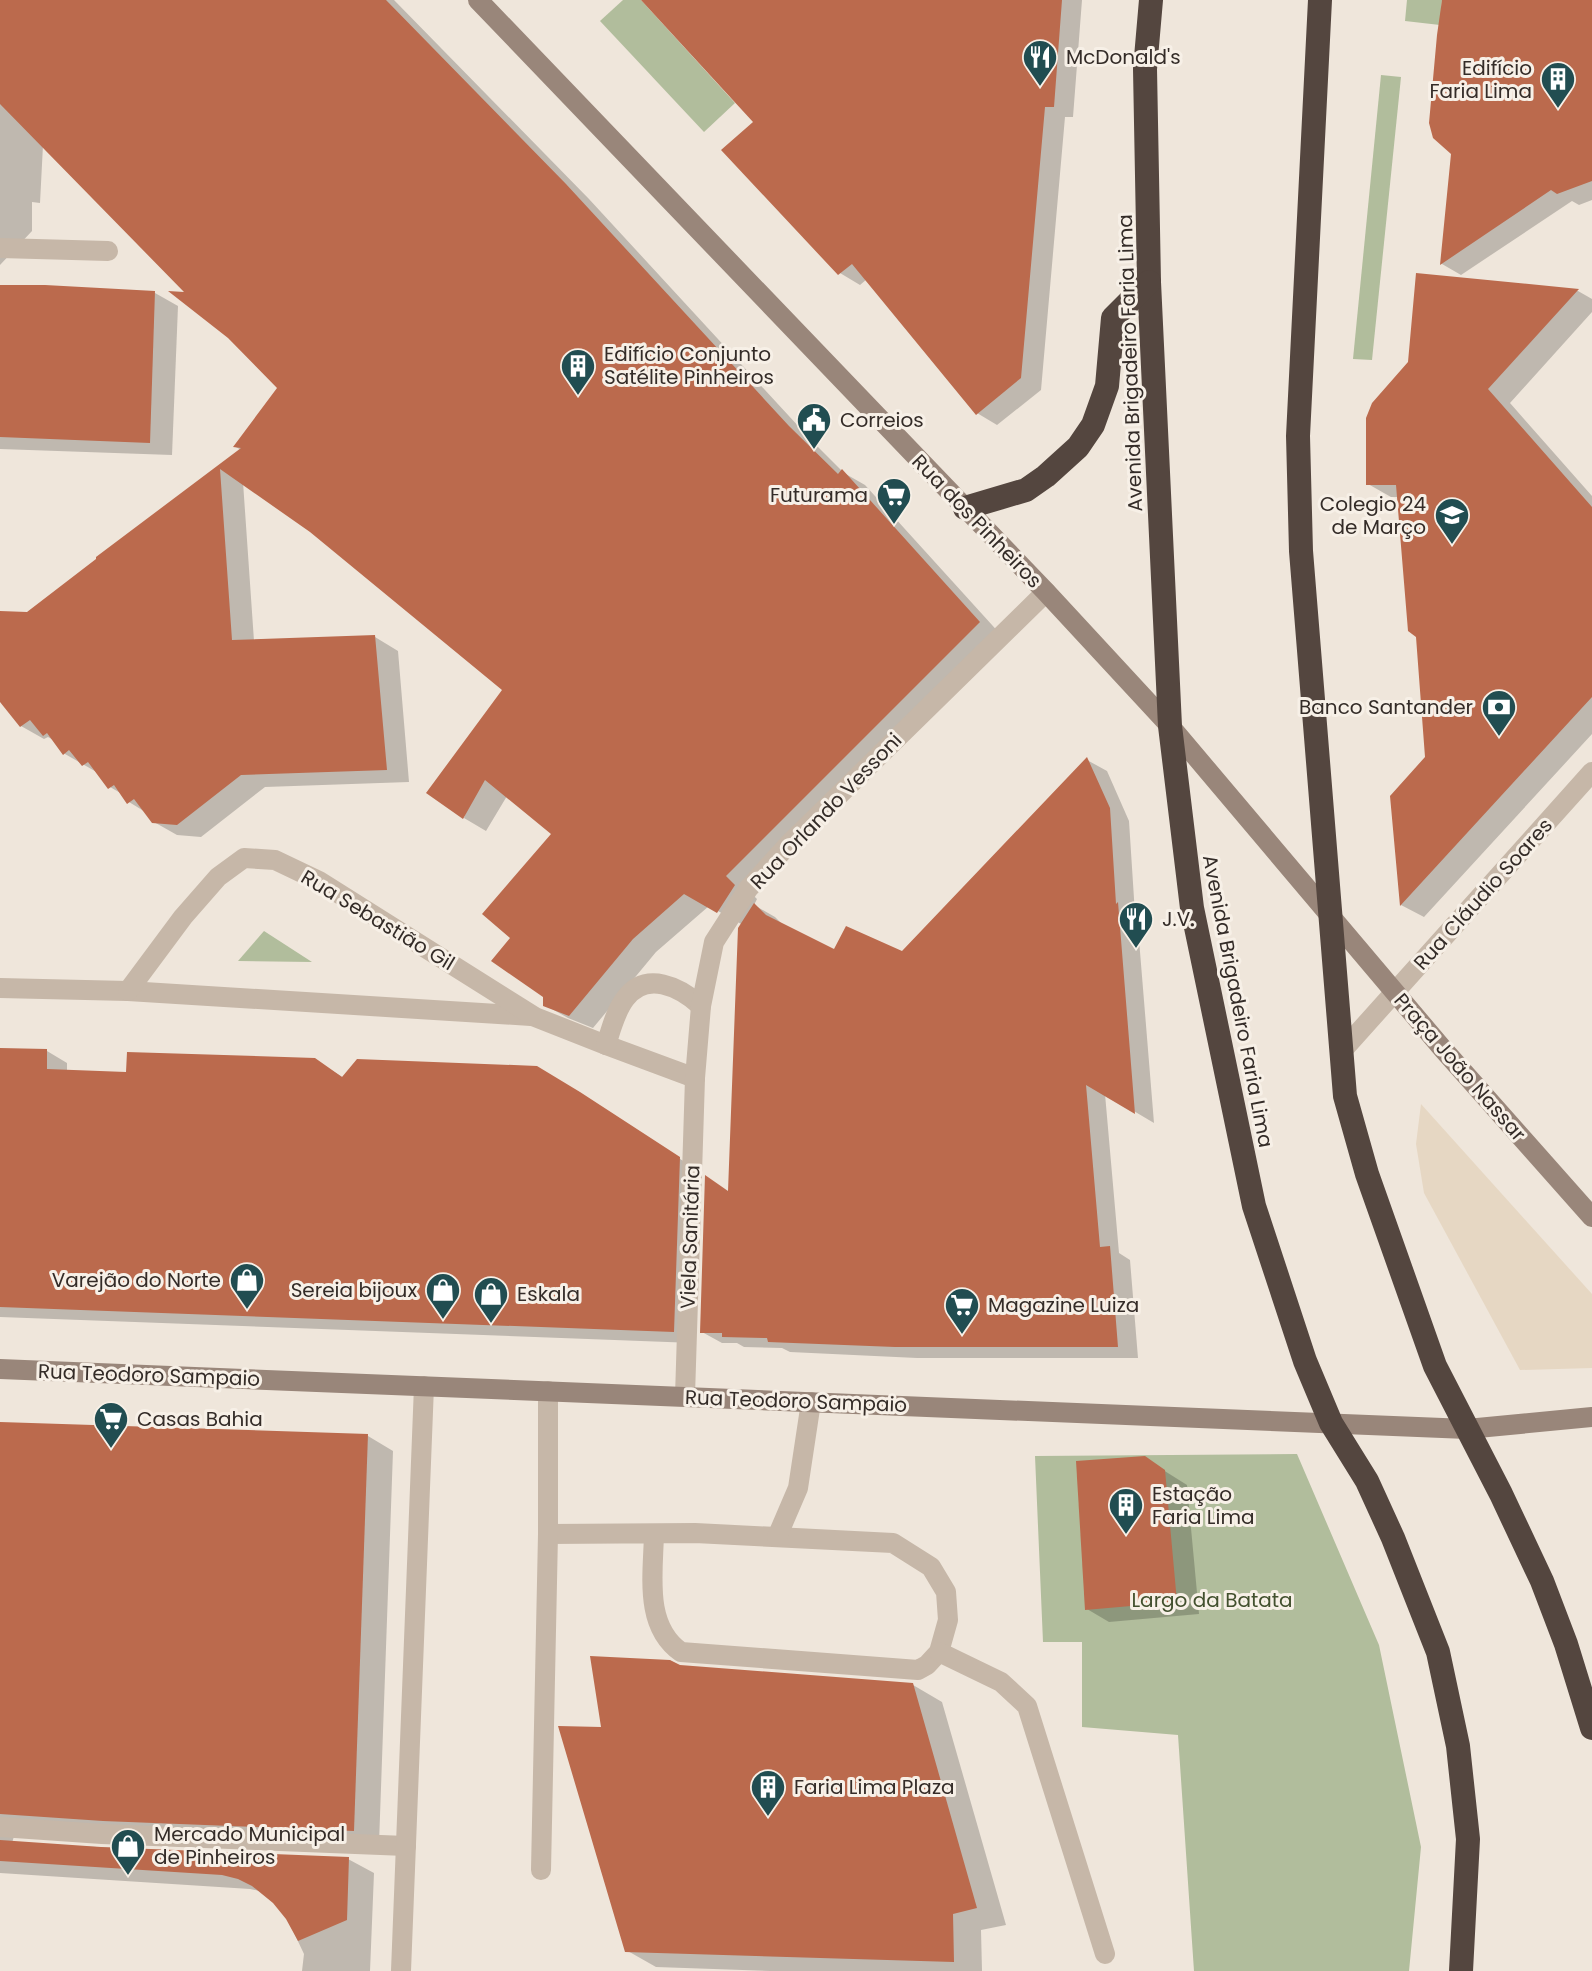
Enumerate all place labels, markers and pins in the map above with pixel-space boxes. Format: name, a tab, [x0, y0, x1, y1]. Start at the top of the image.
restaurant icon: McDonald's	[1021, 38, 1059, 88]
place label: McDonald's	[1066, 43, 1181, 71]
place label: Edifício Faria Lima	[1429, 54, 1532, 105]
building icon: Edifício Faria Lima	[1539, 60, 1577, 110]
place label: Edifício Conjunto Satélite Pinheiros	[604, 340, 774, 391]
building icon: Edifício Conjunto Satélite Pinheiros	[559, 347, 597, 397]
public building icon: Correios	[795, 401, 833, 451]
place label: Correios	[840, 406, 924, 434]
supermarket icon: Futurama	[875, 476, 913, 526]
place label: Futurama	[770, 481, 868, 509]
place label: Colegio 24 de Março	[1320, 490, 1426, 541]
school or university icon: Colegio 24 de Março	[1433, 496, 1471, 546]
bank icon: Banco Santander	[1480, 688, 1518, 738]
place label: Banco Santander	[1299, 693, 1473, 721]
restaurant icon: J.V.	[1117, 900, 1155, 950]
place label: J.V.	[1162, 905, 1195, 933]
shop icon: Varejão do Norte	[228, 1261, 266, 1311]
place label: Varejão do Norte	[52, 1266, 221, 1294]
shop icon: Sereia bijoux	[424, 1271, 462, 1321]
shop icon: Eskala	[472, 1275, 510, 1325]
place label: Sereia bijoux	[291, 1276, 417, 1304]
place label: Eskala	[517, 1280, 580, 1308]
supermarket icon: Magazine Luiza	[943, 1286, 981, 1336]
place label: Magazine Luiza	[988, 1291, 1139, 1319]
supermarket icon: Casas Bahia	[92, 1400, 130, 1450]
place label: Casas Bahia	[137, 1405, 263, 1433]
place label: Estação Faria Lima	[1152, 1480, 1255, 1531]
building icon: Estação Faria Lima	[1107, 1486, 1145, 1536]
building icon: Faria Lima Plaza	[749, 1768, 787, 1818]
place label: Faria Lima Plaza	[794, 1773, 955, 1801]
place label: Mercado Municipal de Pinheiros	[154, 1820, 345, 1871]
shop icon: Mercado Municipal de Pinheiros	[109, 1827, 147, 1877]

